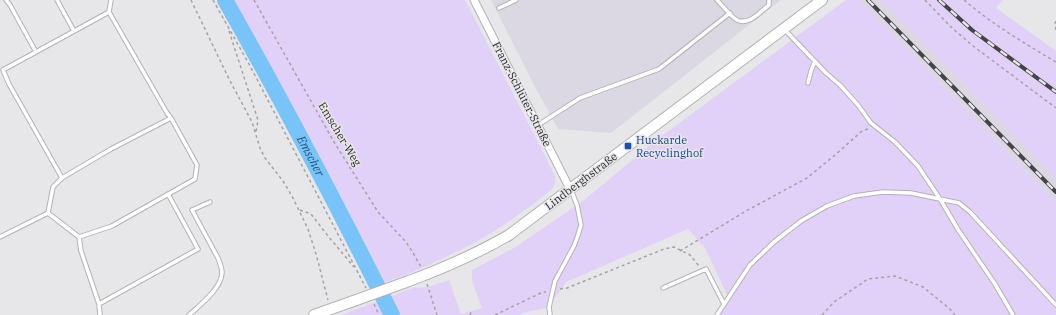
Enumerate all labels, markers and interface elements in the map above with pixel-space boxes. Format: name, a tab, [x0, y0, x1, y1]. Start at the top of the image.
street label: Franz-Schlüter-Straße	[489, 39, 555, 149]
street label: Emscher-Weg	[315, 99, 365, 169]
water label: Emscher	[293, 132, 328, 180]
place label: Huckarde Recyclinghof	[636, 133, 704, 160]
marker: Huckarde Recyclinghof	[623, 141, 633, 151]
street label: Lindberghstraße	[542, 149, 620, 213]

